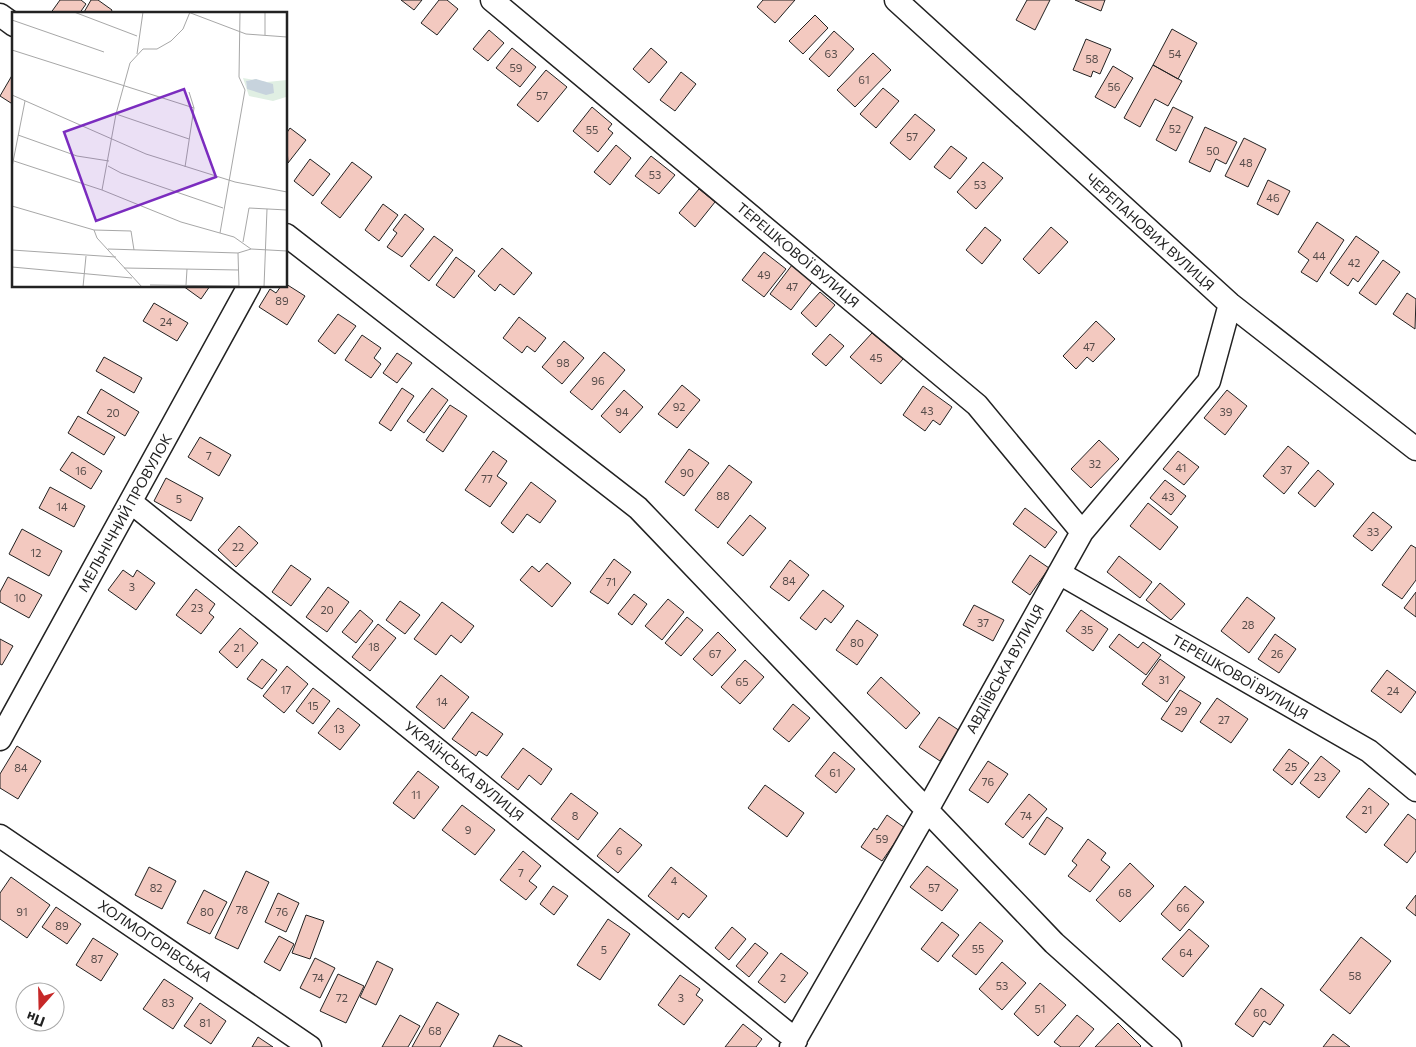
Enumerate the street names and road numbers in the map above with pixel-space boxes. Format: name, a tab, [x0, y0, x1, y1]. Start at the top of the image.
street label: ЧЕРЕПАНОВИХ ВУЛИЦЯ	[1083, 170, 1218, 294]
street label: ТЕРЕШКОВОЇ ВУЛИЦЯ	[734, 198, 863, 311]
street label: МЕЛЬНIЧНИЙ ПРОВУЛОК	[74, 431, 175, 595]
street label: АВДІЇВСЬКА ВУЛИЦЯ	[962, 601, 1047, 736]
street label: ТЕРЕШКОВОЇ ВУЛИЦЯ	[1169, 631, 1311, 723]
street label: УКРАЇНСЬКА ВУЛИЦЯ	[401, 717, 528, 824]
street label: ХОЛМОГОРІВСЬКА	[95, 896, 216, 985]

